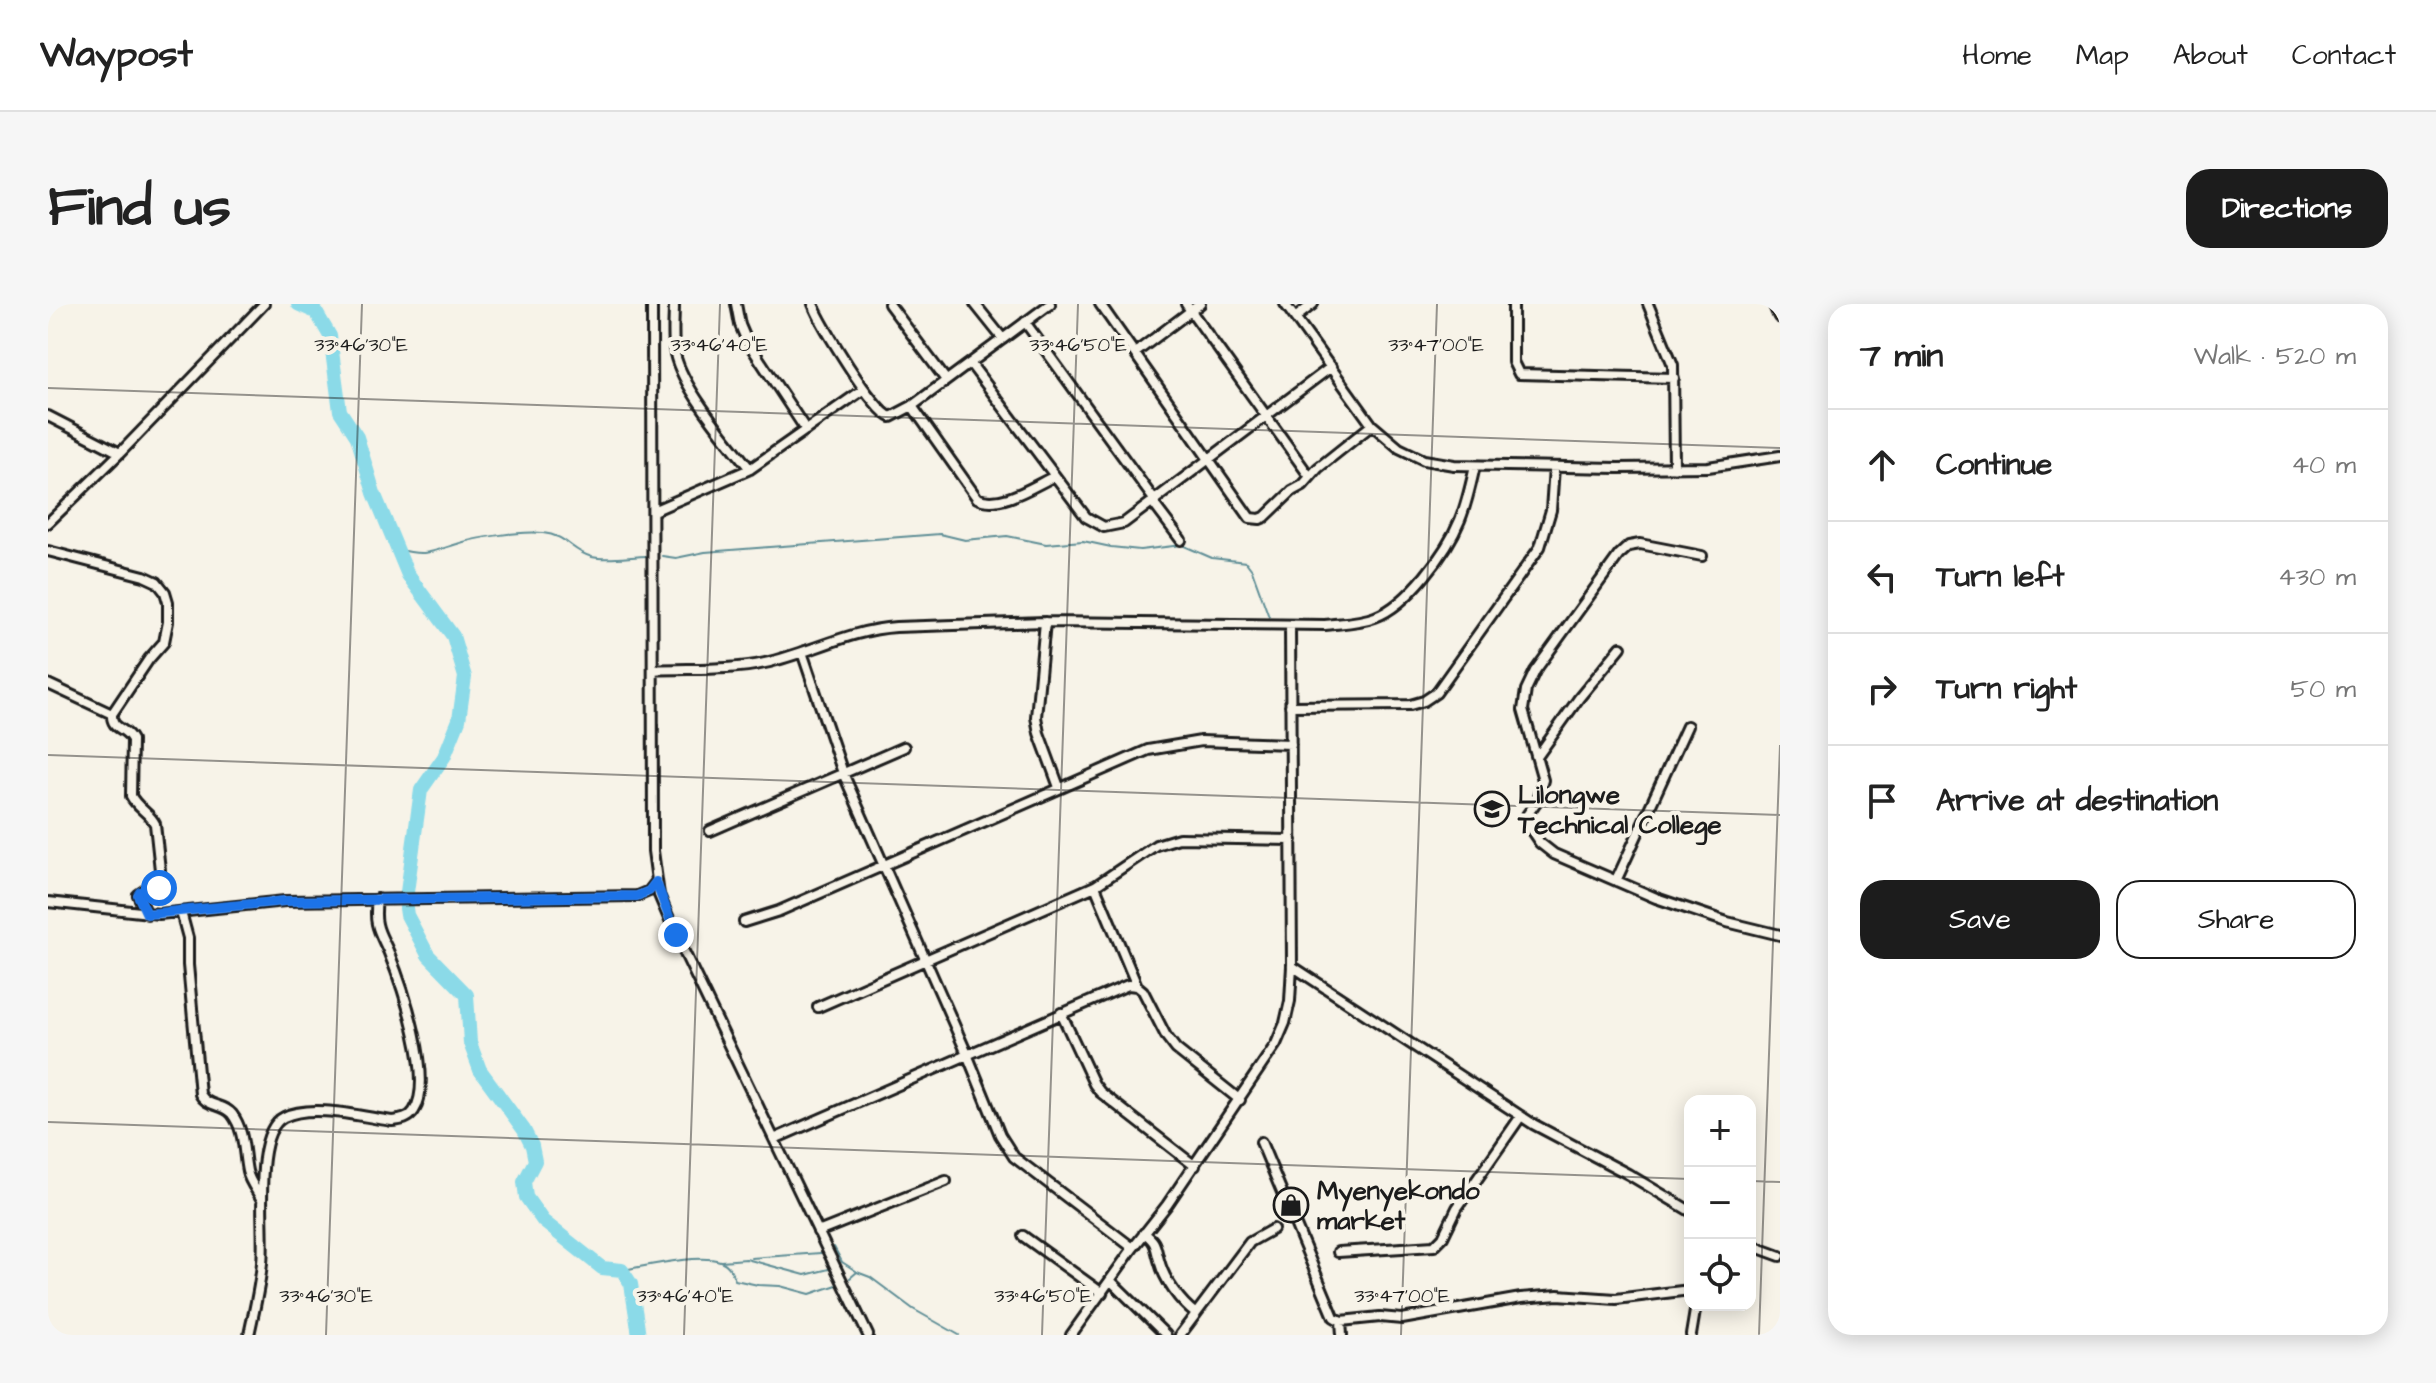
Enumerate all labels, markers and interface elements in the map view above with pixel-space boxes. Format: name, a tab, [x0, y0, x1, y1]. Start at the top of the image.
text: Waypost	[40, 29, 193, 81]
text: Home	[1962, 36, 2032, 75]
text: Map	[2076, 36, 2129, 75]
text: About	[2173, 36, 2248, 75]
text: Contact	[2292, 36, 2396, 75]
text: Find us	[48, 169, 231, 247]
button: Directions	[2186, 169, 2388, 248]
text: 33°46'30"E	[314, 331, 408, 359]
text: 33°46'40"E	[671, 331, 768, 359]
text: 33°46'50"E	[1029, 331, 1127, 359]
text: 33°47'00"E	[1388, 331, 1484, 359]
text: 7 min	[1860, 332, 1943, 380]
text: Walk · 520 m	[2193, 338, 2356, 374]
icon: ahead	[1860, 443, 1904, 487]
text: Continue	[1936, 444, 2052, 486]
text: 40 m	[2291, 447, 2356, 483]
icon: left	[1860, 555, 1904, 599]
text: Turn left	[1936, 556, 2064, 598]
text: 430 m	[2278, 559, 2356, 595]
icon: right	[1860, 667, 1904, 711]
text: Turn right	[1936, 668, 2077, 710]
text: 50 m	[2291, 671, 2356, 707]
place label: Lilongwe Technical College	[1517, 777, 1721, 846]
icon: arrive	[1860, 779, 1904, 823]
text: Arrive at destination	[1936, 780, 2218, 822]
school or university icon: Lilongwe Technical College	[1473, 790, 1511, 828]
route start	[141, 870, 177, 906]
button: Save	[1860, 880, 2100, 959]
button: Share	[2116, 880, 2356, 959]
route end	[658, 917, 694, 953]
map controls	[1684, 1095, 1756, 1311]
button: +	[1684, 1095, 1756, 1167]
button: −	[1684, 1167, 1756, 1239]
place label: Myenyekondo market	[1317, 1173, 1480, 1239]
shop icon: Myenyekondo market	[1272, 1186, 1310, 1224]
button: locate	[1684, 1239, 1756, 1311]
text: 33°46'30"E	[279, 1282, 373, 1310]
text: 33°46'40"E	[637, 1282, 734, 1310]
text: 33°46'50"E	[994, 1282, 1092, 1310]
text: 33°47'00"E	[1354, 1282, 1450, 1310]

